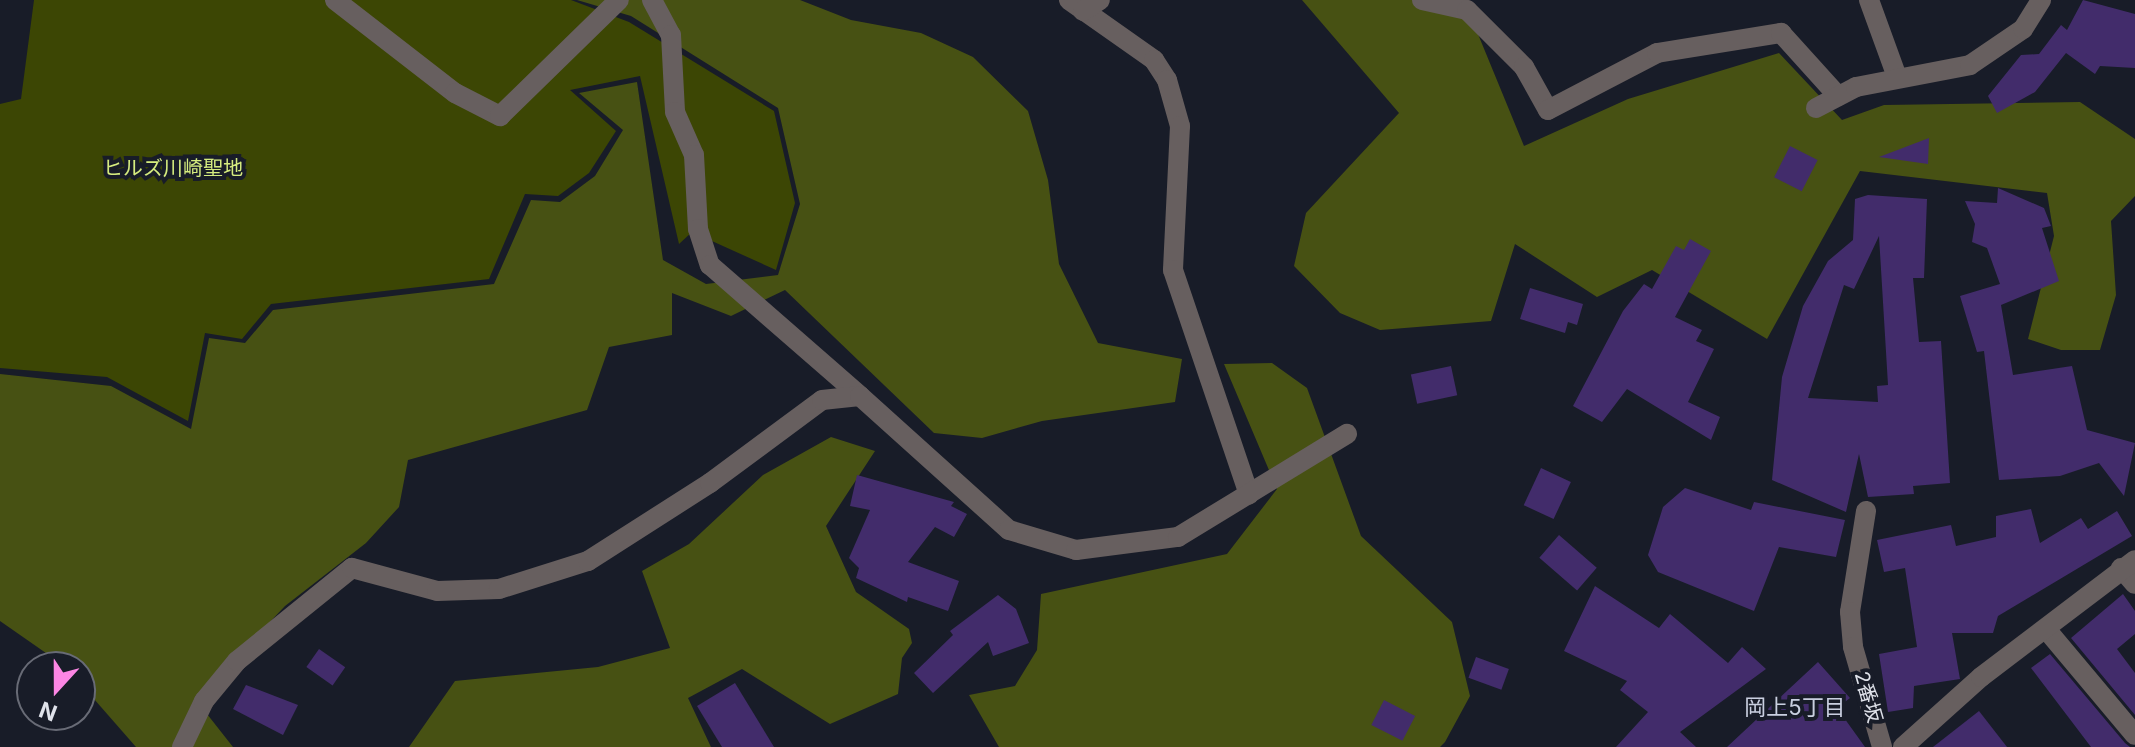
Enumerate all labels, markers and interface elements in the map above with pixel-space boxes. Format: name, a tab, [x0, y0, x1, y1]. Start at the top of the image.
park label: ヒルズ川崎聖地	[103, 156, 243, 180]
north arrow	[16, 651, 96, 731]
street label: 2番坂	[1849, 669, 1887, 725]
district label: 岡上5丁目	[1744, 695, 1846, 721]
text: N	[36, 696, 61, 727]

